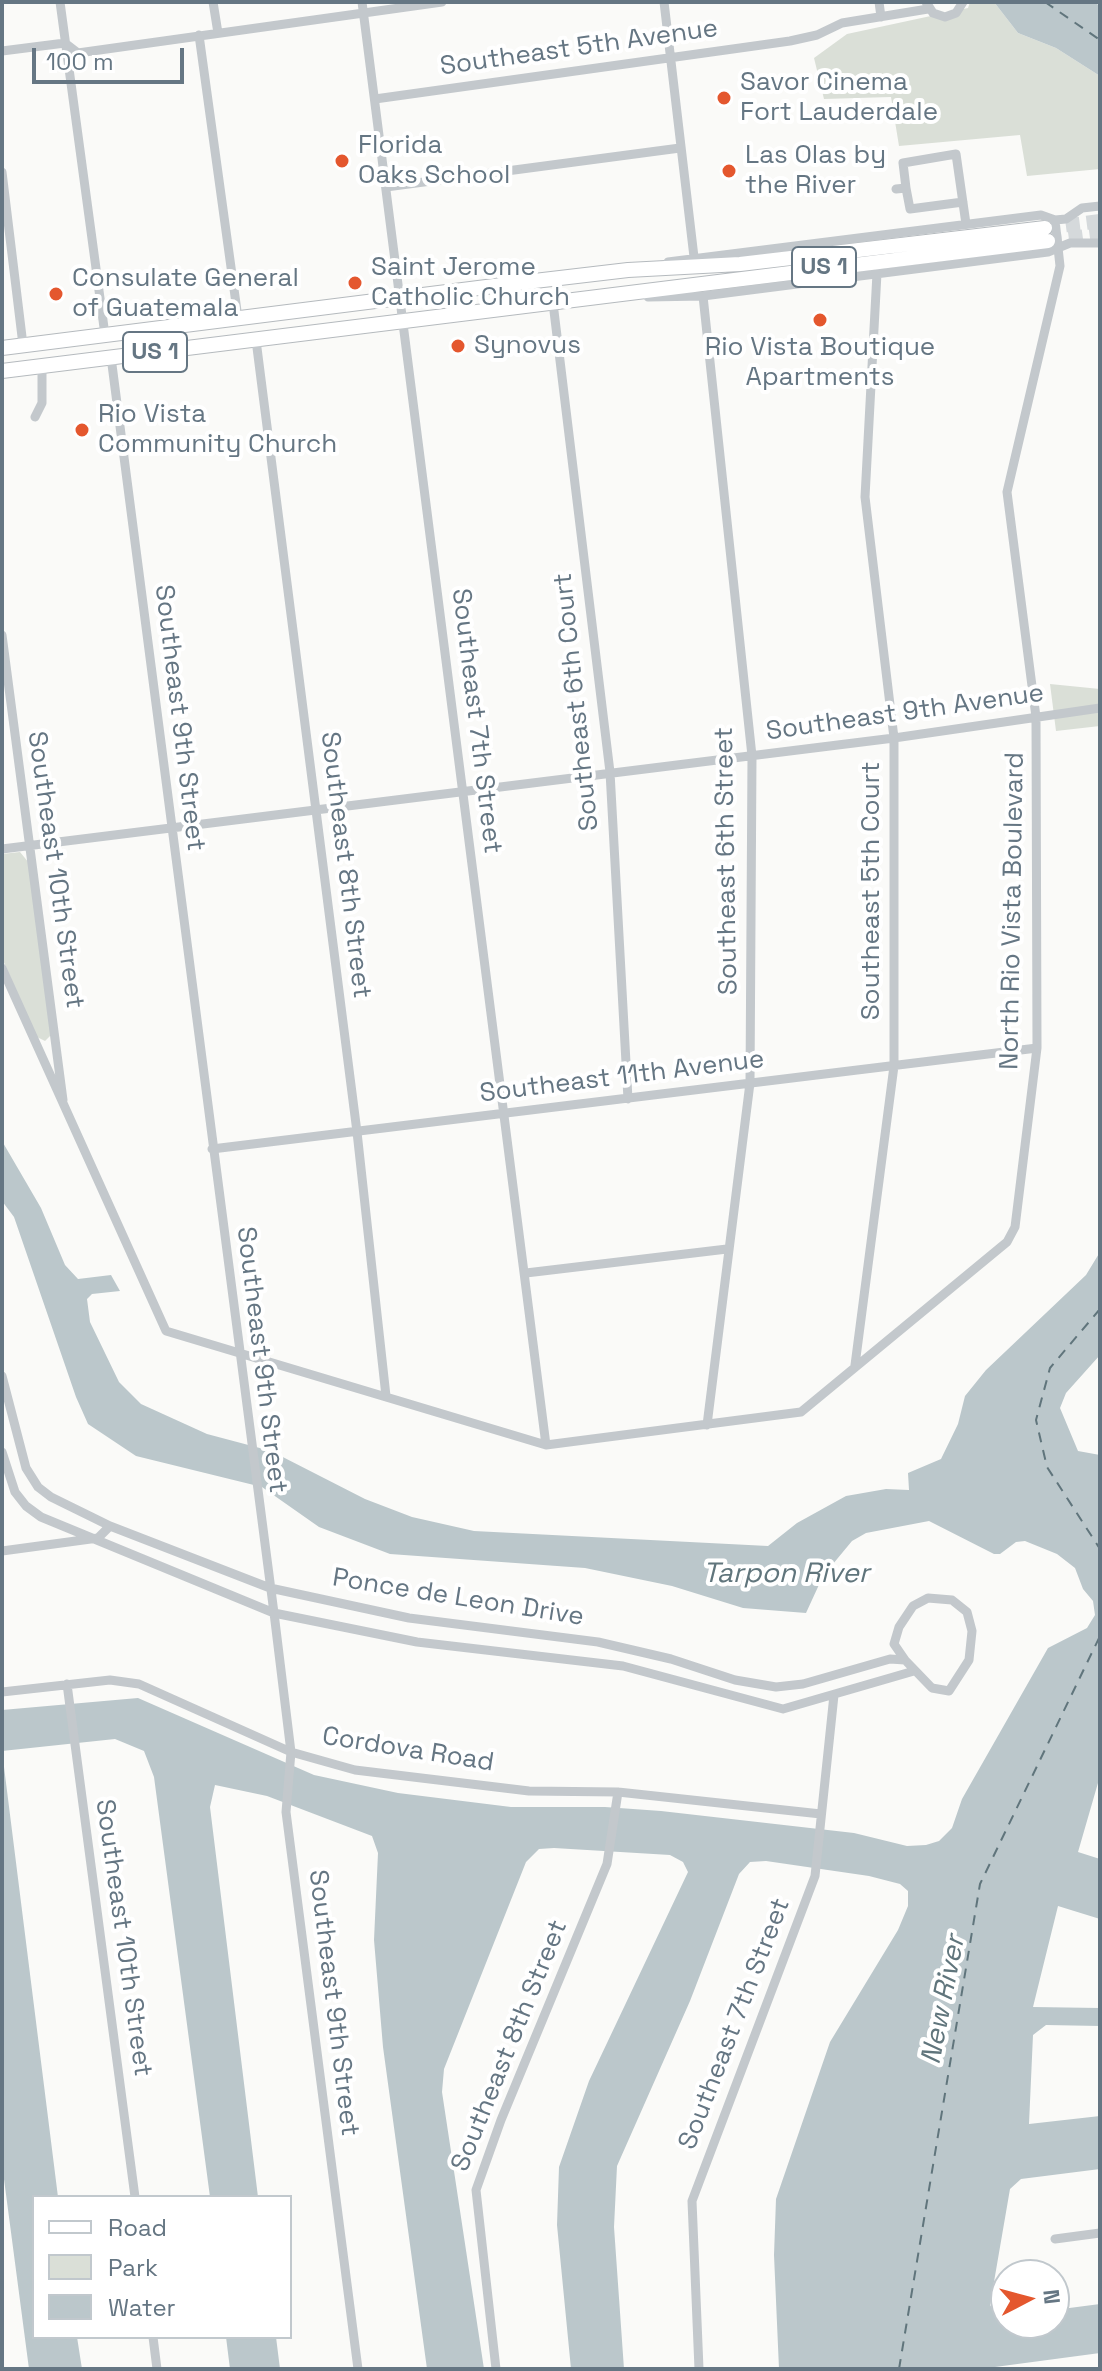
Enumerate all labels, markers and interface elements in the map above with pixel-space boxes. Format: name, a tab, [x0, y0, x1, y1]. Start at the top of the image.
street label: Southeast 5th Avenue	[438, 13, 720, 83]
scale bar	[36, 32, 188, 82]
text: 100 m	[46, 46, 114, 77]
place label: Savor Cinema Fort Lauderdale	[740, 67, 938, 128]
marker: Savor Cinema Fort Lauderdale	[715, 89, 733, 107]
place label: Florida Oaks School	[358, 130, 510, 192]
place label: Las Olas by the River	[745, 140, 886, 202]
marker: Florida Oaks School	[333, 152, 351, 170]
marker: Las Olas by the River	[720, 162, 738, 180]
road number: US 1	[792, 247, 856, 287]
place label: Saint Jerome Catholic Church	[371, 252, 570, 314]
place label: Consulate General of Guatemala	[72, 263, 299, 324]
marker: Saint Jerome Catholic Church	[346, 274, 364, 292]
marker: Consulate General of Guatemala	[47, 285, 65, 303]
marker: Rio Vista Boutique Apartments	[811, 311, 829, 329]
place label: Synovus	[474, 330, 581, 362]
road number: US 1	[123, 332, 187, 372]
place label: Rio Vista Boutique Apartments	[705, 332, 935, 394]
marker: Synovus	[449, 337, 467, 355]
place label: Rio Vista Community Church	[98, 399, 337, 460]
marker: Rio Vista Community Church	[73, 421, 91, 439]
street label: Southeast 6th Court	[548, 572, 606, 832]
street label: Southeast 9th Street	[147, 583, 211, 853]
street label: Southeast 7th Street	[444, 587, 508, 855]
street label: Southeast 9th Avenue	[764, 678, 1046, 748]
street label: Southeast 6th Street	[709, 727, 745, 995]
street label: Southeast 10th Street	[20, 729, 90, 1011]
street label: Southeast 8th Street	[313, 730, 377, 1000]
street label: North Rio Vista Boulevard	[995, 752, 1031, 1070]
street label: Southeast 5th Court	[856, 762, 888, 1020]
street label: Southeast 11th Avenue	[478, 1044, 766, 1110]
street label: Southeast 9th Street	[229, 1225, 293, 1495]
water label: Tarpon River	[703, 1557, 869, 1591]
street label: Ponce de Leon Drive	[330, 1563, 586, 1633]
street label: Cordova Road	[320, 1721, 496, 1779]
street label: Southeast 10th Street	[88, 1797, 158, 2079]
street label: Southeast 9th Street	[301, 1868, 365, 2138]
street label: Southeast 7th Street	[673, 1894, 797, 2154]
street label: Southeast 8th Street	[445, 1916, 575, 2176]
water label: New River	[915, 1933, 973, 2067]
legend	[32, 2195, 292, 2339]
text: Road	[108, 2212, 167, 2243]
text: Park	[108, 2252, 158, 2283]
north arrow	[990, 2259, 1070, 2339]
text: N	[1037, 2288, 1067, 2305]
text: Water	[108, 2292, 176, 2323]

